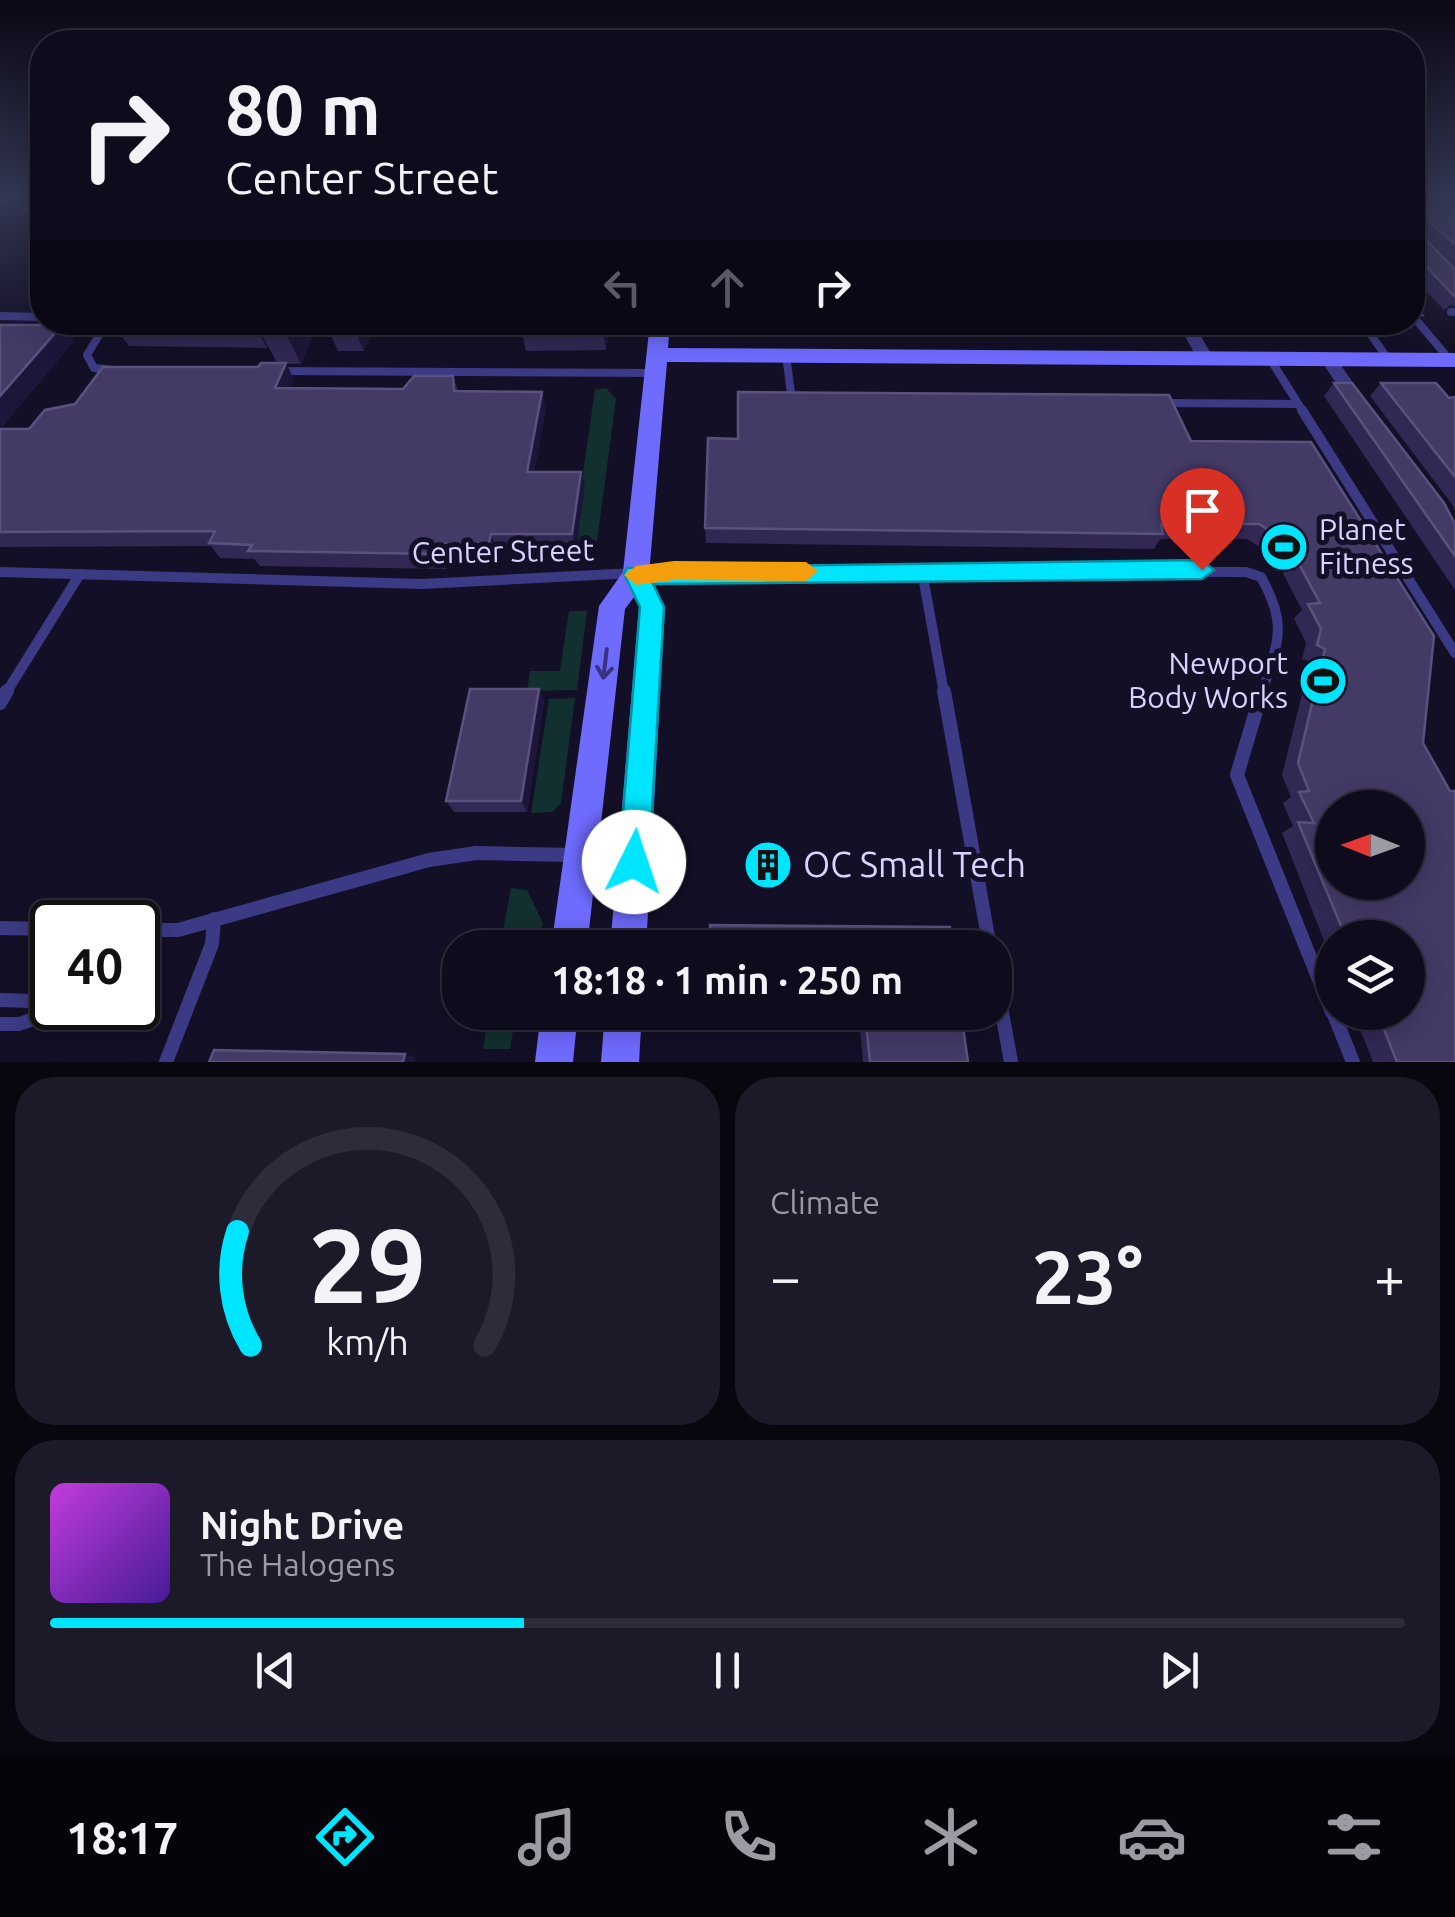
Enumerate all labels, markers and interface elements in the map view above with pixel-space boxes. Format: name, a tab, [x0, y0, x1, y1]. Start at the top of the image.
icon: right	[60, 70, 190, 200]
text: 80 m	[225, 70, 381, 148]
text: Center Street	[225, 152, 499, 203]
icon: left	[595, 260, 650, 315]
icon: ahead	[700, 260, 755, 315]
icon: right	[805, 260, 860, 315]
pin	[1160, 468, 1245, 571]
icon: arrive	[1175, 483, 1230, 538]
place label: Planet Fitness	[1319, 512, 1414, 580]
sports icon: Planet Fitness	[1258, 521, 1310, 573]
street label: Center Street	[412, 532, 595, 570]
place label: Newport Body Works	[1128, 646, 1288, 714]
one-way arrow	[595, 647, 614, 679]
sports icon: Newport Body Works	[1297, 655, 1349, 707]
north arrow	[1315, 790, 1425, 900]
map controls	[1315, 790, 1425, 1030]
position arrow	[582, 810, 686, 914]
building icon: OC Small Tech	[742, 839, 794, 891]
place label: OC Small Tech	[803, 844, 1026, 884]
speed limit sign: 40	[30, 900, 160, 1030]
button: layers	[1315, 920, 1425, 1030]
text: 18:18 · 1 min · 250 m	[551, 959, 903, 1001]
text: Climate	[770, 1184, 880, 1220]
text: 29	[309, 1206, 426, 1323]
text: 23°	[1032, 1234, 1143, 1318]
text: −	[770, 1246, 801, 1307]
text: +	[1374, 1246, 1405, 1307]
text: km/h	[326, 1322, 409, 1362]
text: Night Drive	[200, 1504, 404, 1546]
text: The Halogens	[200, 1546, 395, 1582]
icon: previous	[248, 1643, 303, 1698]
icon: pause	[700, 1643, 755, 1698]
icon: next	[1152, 1643, 1207, 1698]
icon: directions	[310, 1802, 380, 1872]
icon: music	[512, 1802, 582, 1872]
icon: phone	[714, 1802, 784, 1872]
icon: climate	[916, 1802, 986, 1872]
icon: car	[1117, 1802, 1187, 1872]
icon: filters	[1319, 1802, 1389, 1872]
text: 18:17	[66, 1812, 178, 1863]

